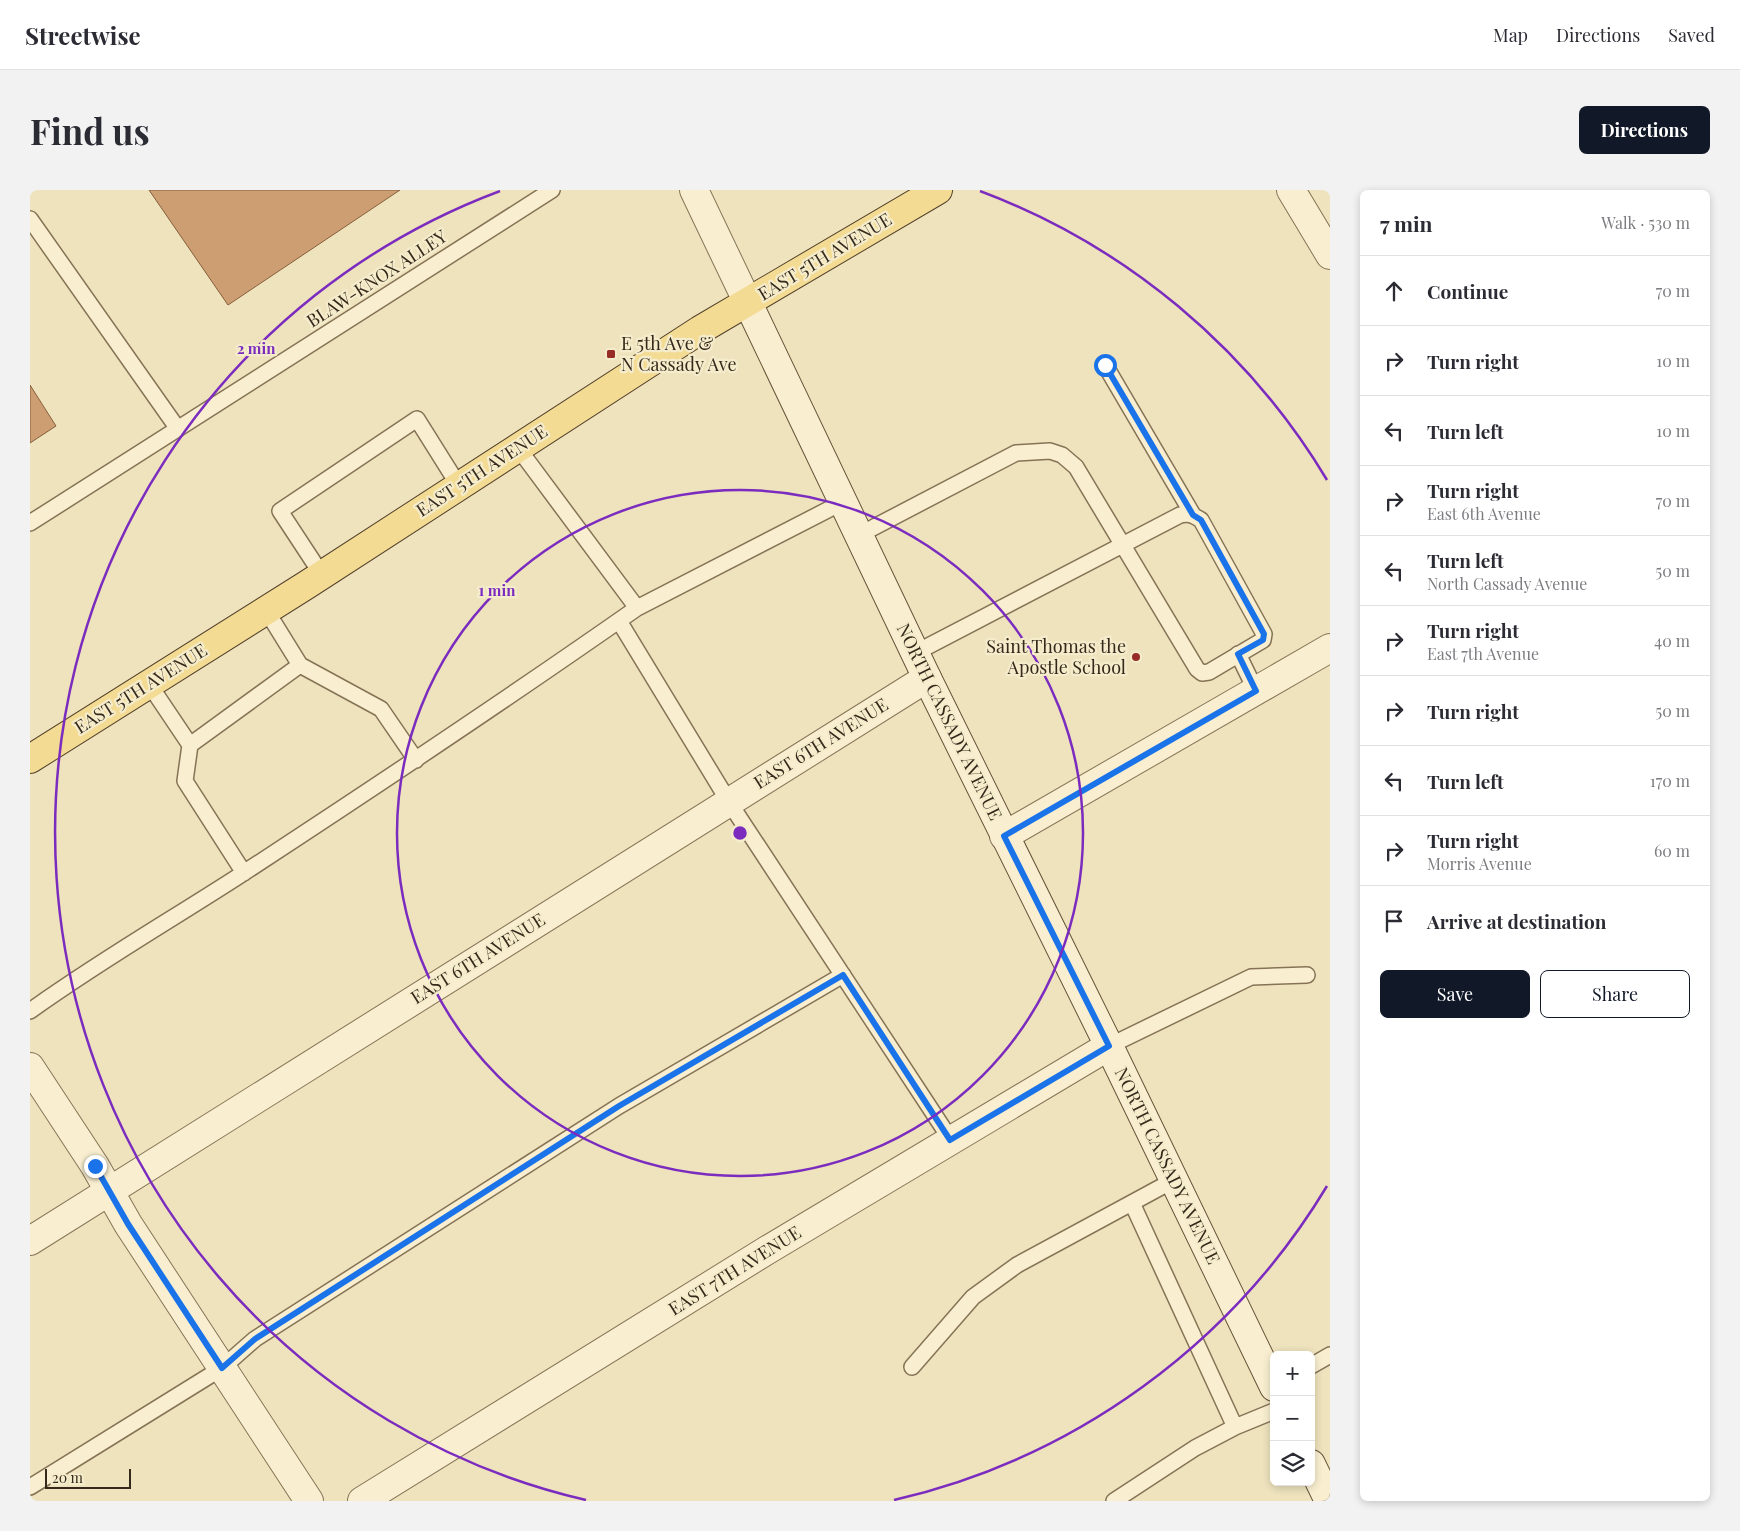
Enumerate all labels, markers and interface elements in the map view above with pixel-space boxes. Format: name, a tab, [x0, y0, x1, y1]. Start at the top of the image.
text: Streetwise	[25, 19, 141, 51]
text: Map	[1493, 23, 1528, 47]
text: Directions	[1556, 23, 1640, 47]
text: Saved	[1668, 23, 1715, 47]
button: Directions	[1579, 106, 1710, 154]
text: Find us	[30, 107, 150, 154]
street label: EAST 5TH AVENUE	[753, 207, 896, 306]
text: 7 min	[1380, 209, 1433, 237]
text: Walk · 530 m	[1601, 212, 1690, 233]
street label: BLAW-KNOX ALLEY	[302, 224, 452, 333]
icon: ahead	[1380, 277, 1408, 305]
text: Continue	[1427, 278, 1508, 304]
text: 70 m	[1656, 280, 1690, 301]
place label: E 5th Ave & N Cassady Ave	[621, 331, 737, 376]
text: 2 min	[237, 338, 276, 358]
icon: right	[1380, 347, 1408, 375]
marker: E 5th Ave & N Cassady Ave	[605, 348, 617, 360]
text: Turn right	[1427, 348, 1519, 374]
text: 10 m	[1656, 350, 1690, 371]
route start	[1094, 354, 1117, 377]
icon: left	[1380, 417, 1408, 445]
text: Turn left	[1427, 418, 1504, 444]
street label: EAST 5TH AVENUE	[411, 419, 552, 522]
text: 10 m	[1656, 420, 1690, 441]
text: Turn right	[1427, 477, 1519, 503]
icon: right	[1380, 487, 1408, 515]
text: 70 m	[1656, 490, 1690, 511]
text: East 6th Avenue	[1427, 503, 1541, 524]
text: Turn left	[1427, 547, 1504, 573]
icon: left	[1380, 557, 1408, 585]
text: 50 m	[1656, 560, 1690, 581]
text: North Cassady Avenue	[1427, 573, 1587, 594]
text: 1 min	[479, 580, 516, 600]
text: Turn right	[1427, 617, 1519, 643]
street label: NORTH CASSADY AVENUE	[892, 619, 1008, 824]
icon: right	[1380, 627, 1408, 655]
text: 40 m	[1654, 630, 1690, 651]
place label: Saint Thomas the Apostle School	[986, 634, 1126, 679]
street label: EAST 5TH AVENUE	[70, 638, 211, 739]
text: East 7th Avenue	[1427, 643, 1539, 664]
marker: Saint Thomas the Apostle School	[1130, 651, 1142, 663]
street label: EAST 6TH AVENUE	[749, 692, 892, 794]
icon: right	[1380, 697, 1408, 725]
text: Turn right	[1427, 698, 1519, 724]
text: 50 m	[1656, 700, 1690, 721]
icon: left	[1380, 767, 1408, 795]
text: Turn left	[1427, 768, 1504, 794]
text: 170 m	[1650, 770, 1690, 791]
centre of rings	[731, 824, 749, 842]
text: Turn right	[1427, 827, 1519, 853]
icon: right	[1380, 837, 1408, 865]
text: 60 m	[1654, 840, 1690, 861]
text: Morris Avenue	[1427, 853, 1532, 874]
street label: EAST 6TH AVENUE	[406, 907, 549, 1009]
icon: arrive	[1380, 907, 1408, 935]
text: Arrive at destination	[1427, 908, 1607, 934]
button: Save	[1380, 970, 1530, 1018]
button: Share	[1540, 970, 1690, 1018]
street label: NORTH CASSADY AVENUE	[1110, 1063, 1226, 1268]
route end	[84, 1155, 107, 1178]
street label: EAST 7TH AVENUE	[664, 1220, 805, 1321]
map controls	[1270, 1351, 1315, 1486]
button: +	[1270, 1351, 1315, 1396]
button: −	[1270, 1396, 1315, 1441]
button: layers	[1270, 1441, 1315, 1486]
scale bar	[45, 1466, 131, 1489]
text: 20 m	[52, 1468, 83, 1487]

